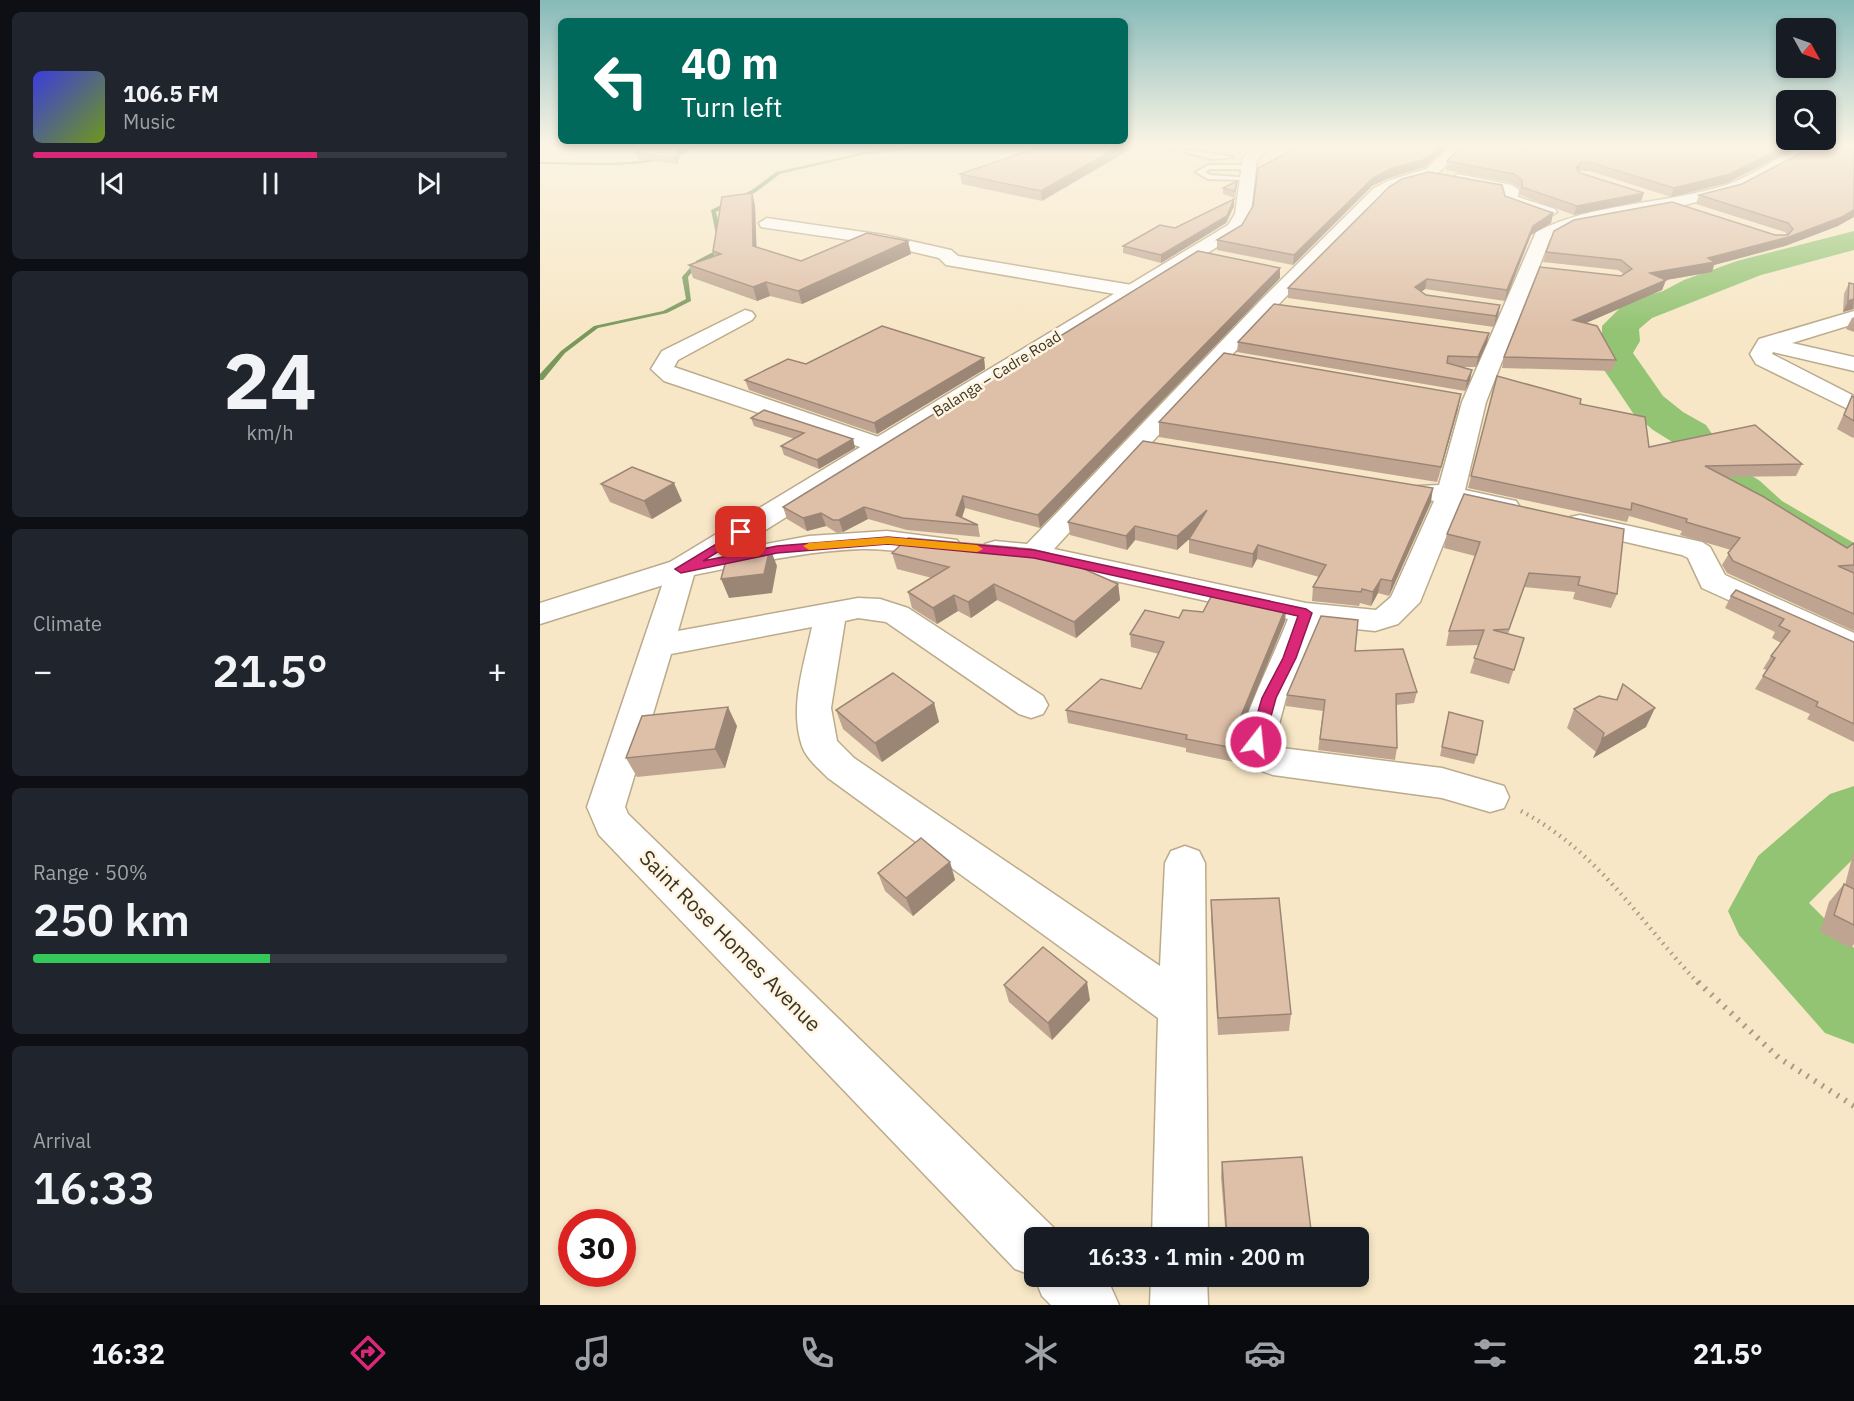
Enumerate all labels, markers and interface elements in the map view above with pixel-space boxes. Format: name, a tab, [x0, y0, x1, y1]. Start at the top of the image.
north arrow	[1776, 18, 1836, 78]
map controls	[1776, 18, 1836, 150]
text: 40 m	[681, 36, 779, 91]
icon: left	[582, 42, 660, 120]
text: 106.5 FM	[123, 79, 219, 108]
text: Turn left	[681, 89, 782, 124]
button: search	[1776, 90, 1836, 150]
text: Music	[123, 108, 175, 135]
icon: previous	[96, 167, 129, 200]
icon: pause	[254, 167, 287, 200]
icon: next	[412, 167, 445, 200]
street label: Balanga – Cadre Road	[929, 326, 1064, 421]
text: 24	[223, 329, 317, 430]
text: km/h	[246, 419, 294, 446]
pin	[715, 506, 766, 557]
icon: arrive	[724, 515, 757, 548]
text: Climate	[33, 610, 102, 637]
text: 21.5°	[212, 641, 328, 699]
text: −	[33, 649, 53, 692]
text: +	[487, 649, 507, 692]
position arrow	[1224, 710, 1288, 774]
street label: Saint Rose Homes Avenue	[634, 843, 828, 1037]
text: Range · 50%	[33, 859, 148, 886]
text: 250 km	[33, 890, 190, 948]
text: Arrival	[33, 1127, 91, 1154]
text: 16:33	[33, 1158, 155, 1216]
speed limit sign: 30	[558, 1209, 636, 1287]
text: 16:33 · 1 min · 200 m	[1088, 1242, 1305, 1271]
icon: directions	[347, 1332, 389, 1374]
icon: music	[572, 1332, 614, 1374]
icon: phone	[796, 1332, 838, 1374]
icon: climate	[1020, 1332, 1062, 1374]
icon: car	[1244, 1332, 1286, 1374]
icon: filters	[1469, 1332, 1511, 1374]
text: 16:32	[91, 1336, 165, 1371]
text: 21.5°	[1693, 1336, 1763, 1371]

